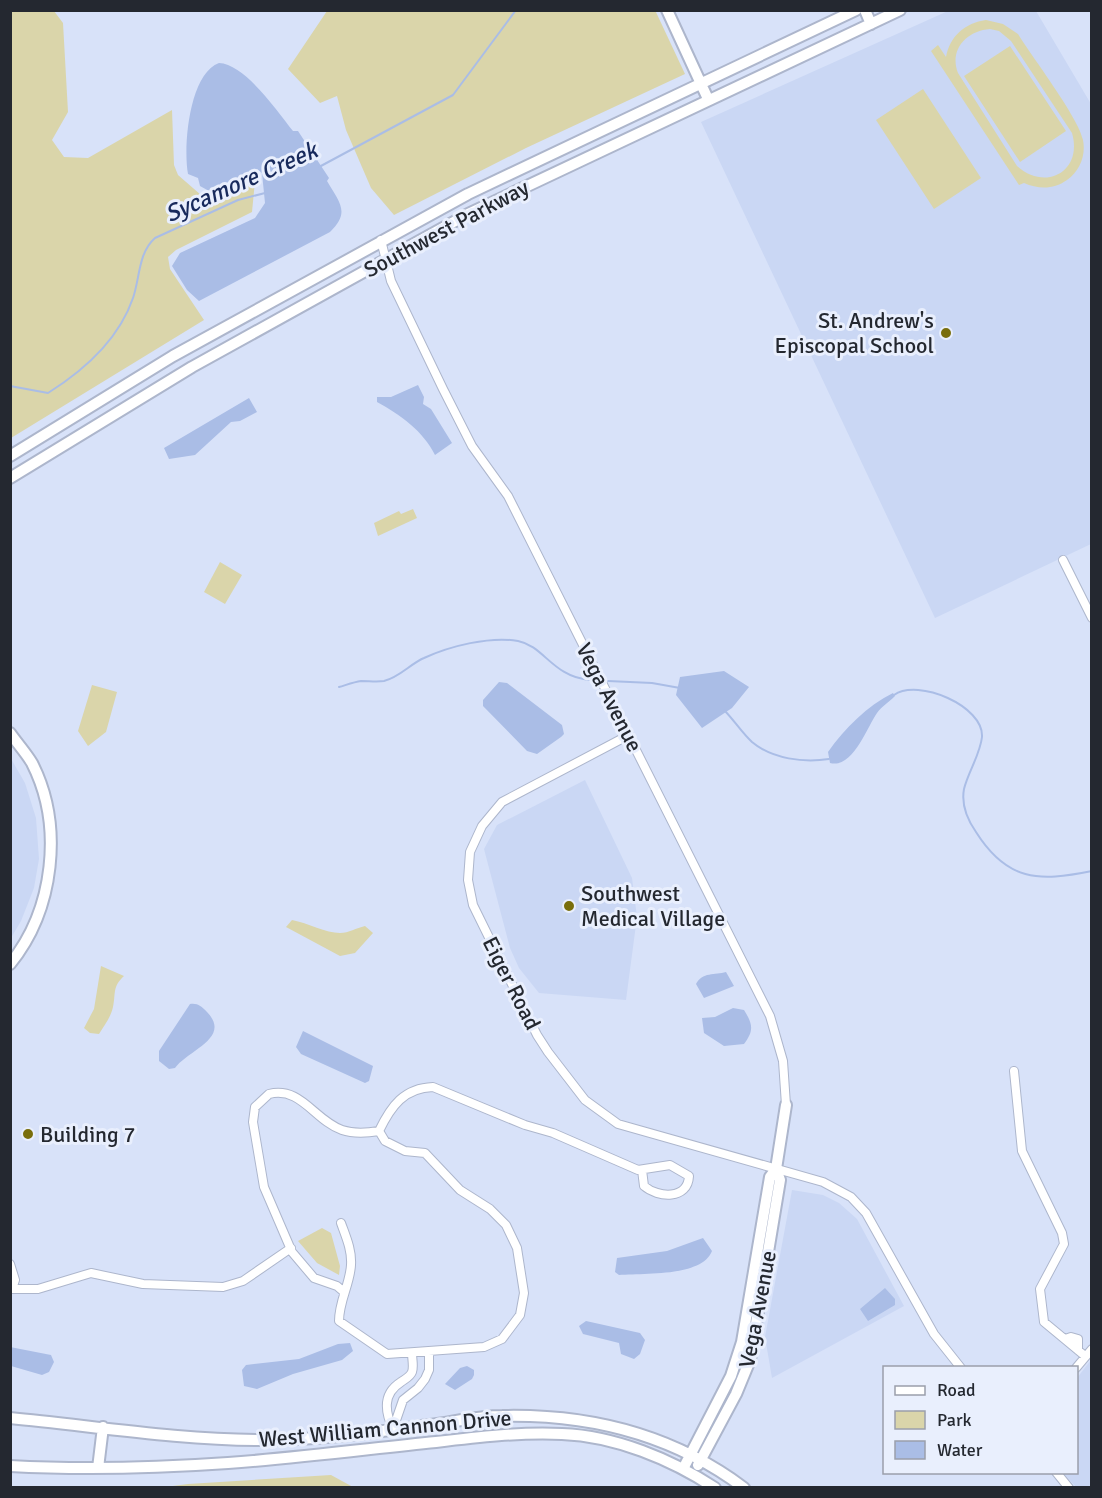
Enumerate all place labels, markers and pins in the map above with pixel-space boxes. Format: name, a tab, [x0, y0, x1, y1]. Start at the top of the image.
place label: St. Andrew's Episcopal School	[775, 307, 934, 359]
marker: St. Andrew's Episcopal School	[939, 326, 953, 340]
place label: Southwest Medical Village	[581, 880, 725, 932]
marker: Southwest Medical Village	[562, 899, 576, 913]
place label: Building 7	[40, 1121, 135, 1148]
marker: Building 7	[21, 1127, 35, 1141]

